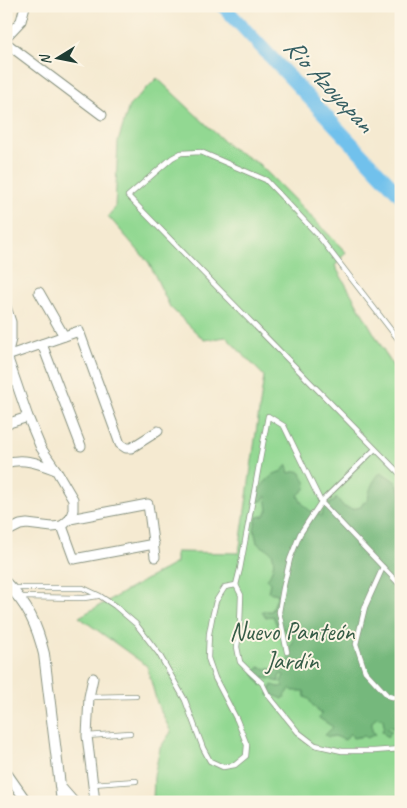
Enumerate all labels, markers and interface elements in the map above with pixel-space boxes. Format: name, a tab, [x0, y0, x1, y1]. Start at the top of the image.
water label: Rio Azoyapan	[277, 31, 383, 141]
north arrow	[32, 32, 82, 82]
text: N	[36, 52, 55, 66]
park label: Nuevo Panteón Jardín	[230, 616, 355, 677]

